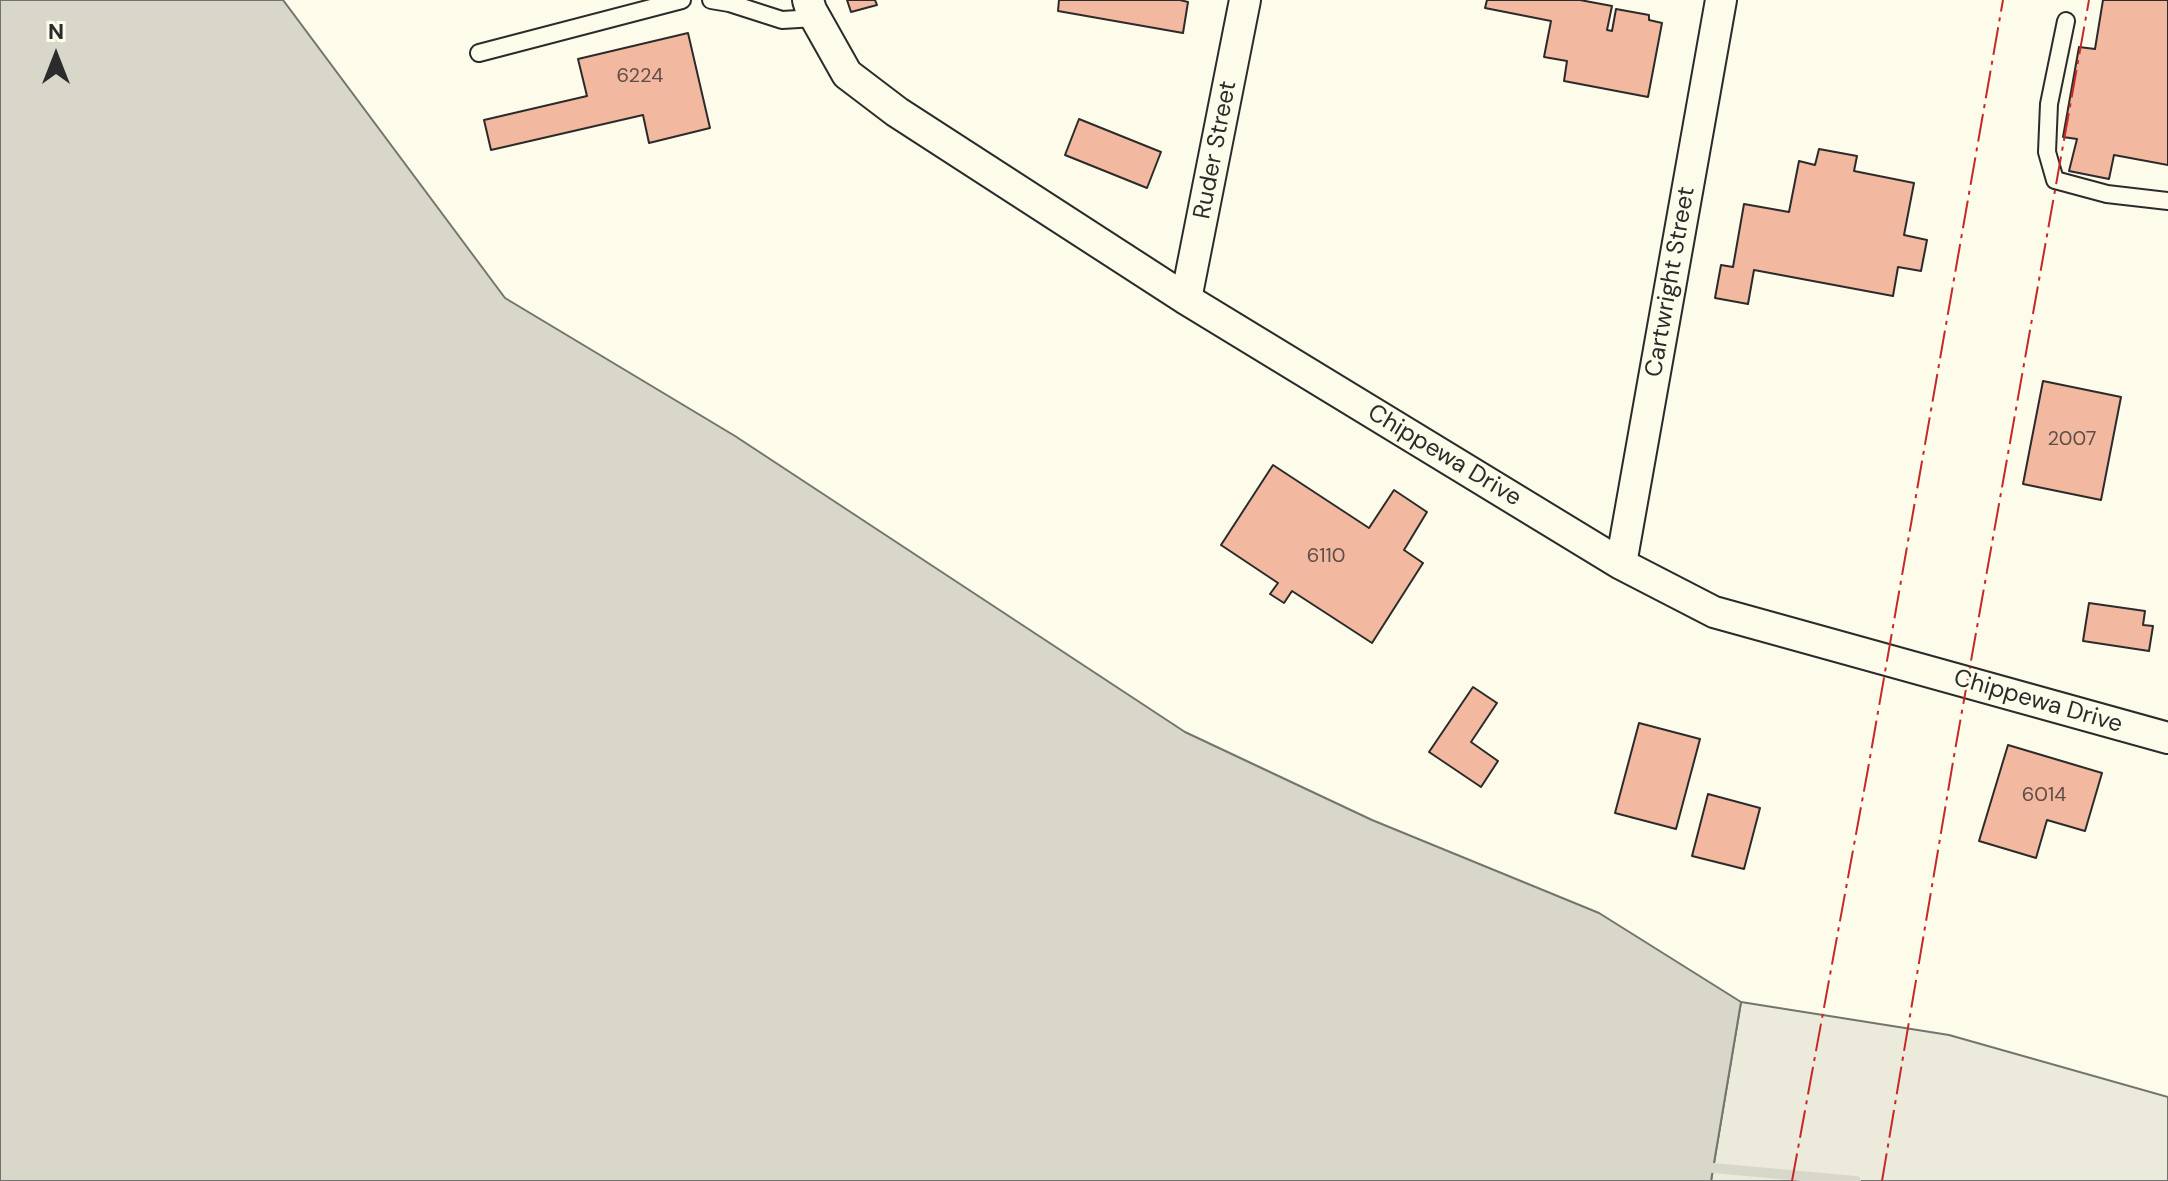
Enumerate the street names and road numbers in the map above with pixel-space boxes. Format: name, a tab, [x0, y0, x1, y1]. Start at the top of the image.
street label: Ruder Street	[1189, 79, 1243, 221]
street label: Cartwright Street	[1640, 185, 1702, 379]
street label: Chippewa Drive	[1362, 399, 1526, 513]
street label: Chippewa Drive	[1950, 664, 2126, 740]

